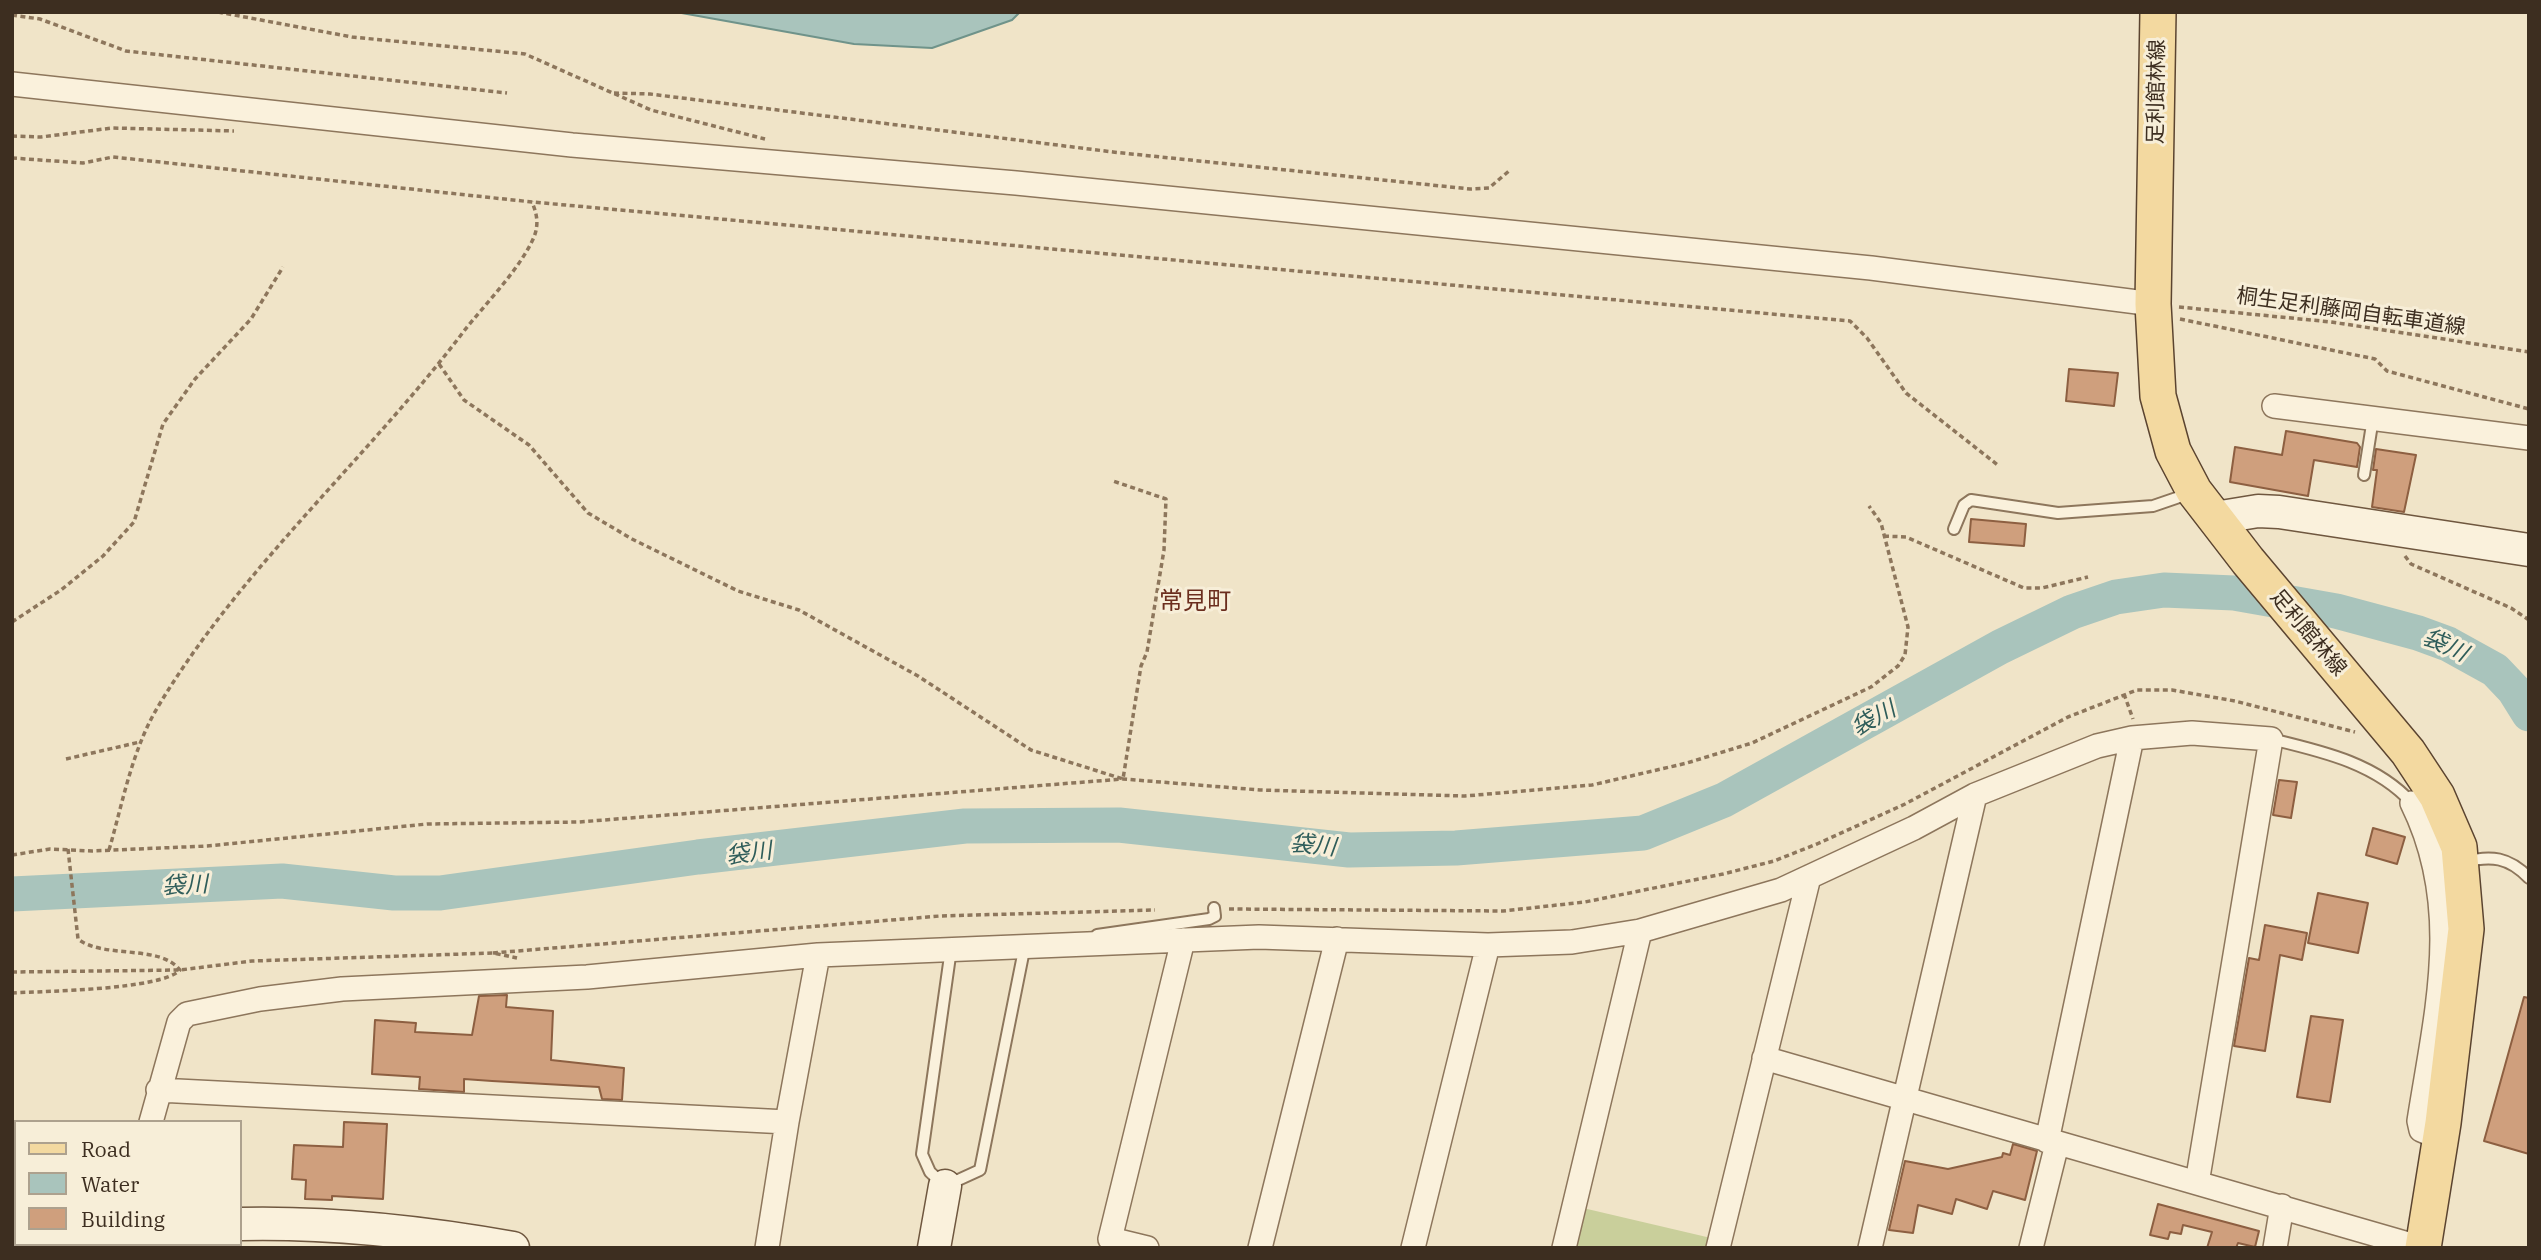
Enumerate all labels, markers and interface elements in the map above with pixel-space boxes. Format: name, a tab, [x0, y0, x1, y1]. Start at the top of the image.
street label: 足利館林線	[2143, 39, 2171, 145]
street label: 桐生足利藤岡自転車道線	[2235, 283, 2467, 341]
street label: 足利館林線	[2265, 585, 2351, 681]
district label: 常見町	[1159, 588, 1231, 616]
water label: 袋川	[2418, 624, 2472, 668]
water label: 袋川	[1847, 696, 1901, 742]
water label: 袋川	[1289, 830, 1337, 862]
water label: 袋川	[724, 837, 774, 871]
water label: 袋川	[161, 871, 209, 901]
legend	[14, 1120, 242, 1246]
text: Road	[81, 1135, 131, 1163]
text: Water	[81, 1170, 139, 1198]
text: Building	[81, 1205, 165, 1233]

